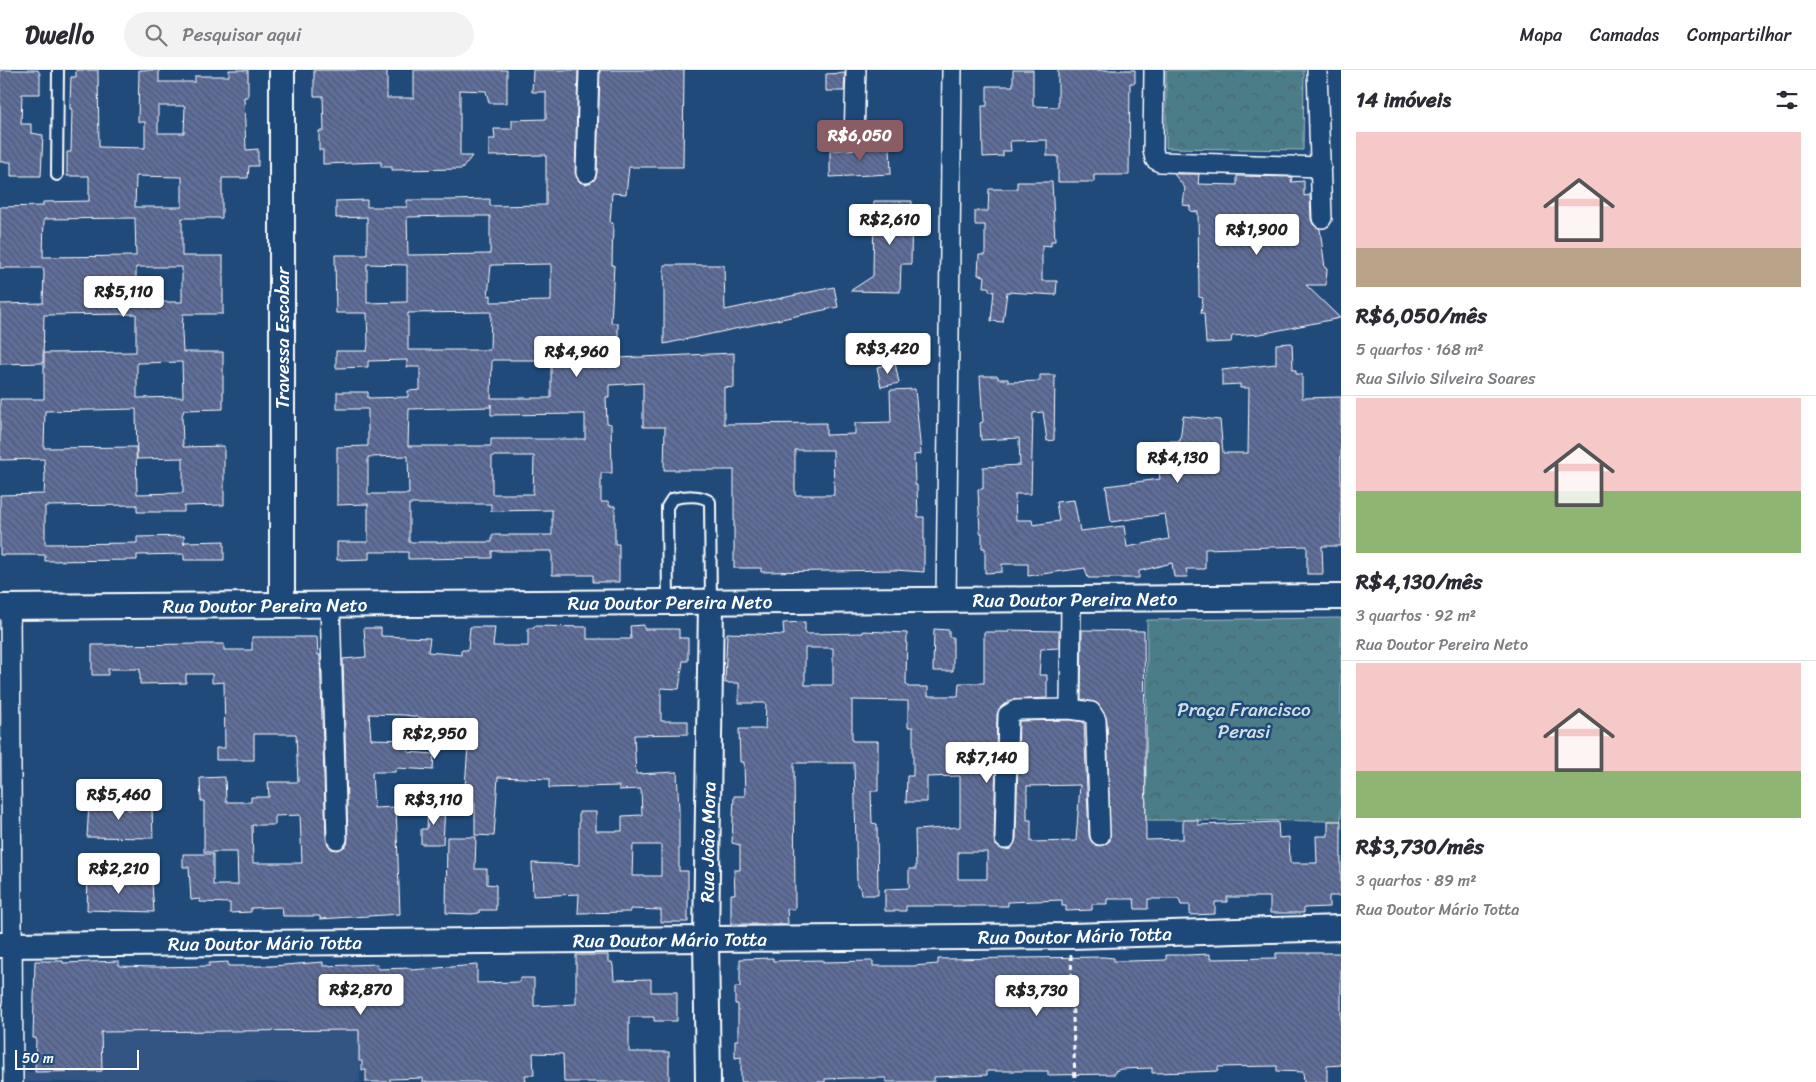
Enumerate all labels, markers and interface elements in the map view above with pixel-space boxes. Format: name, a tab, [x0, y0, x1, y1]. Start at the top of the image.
search box	[124, 12, 474, 57]
text: Dwello	[25, 14, 94, 56]
text: Pesquisar aqui	[182, 18, 301, 51]
text: Mapa	[1520, 19, 1562, 51]
text: Camadas	[1590, 19, 1659, 51]
text: Compartilhar	[1687, 19, 1791, 51]
icon: search	[142, 21, 170, 49]
text: 14 imóveis	[1356, 81, 1451, 119]
icon: filters	[1773, 86, 1801, 114]
pin: R$6,050	[814, 119, 906, 162]
text: R$6,050	[828, 121, 892, 150]
icon: home	[1534, 165, 1624, 255]
pin: R$2,610	[844, 204, 936, 246]
text: R$2,610	[860, 205, 920, 234]
pin: R$1,900	[1211, 214, 1303, 256]
text: R$1,900	[1226, 215, 1288, 244]
street label: Travessa Escobar	[266, 266, 299, 409]
pin: R$5,110	[78, 276, 170, 318]
text: R$5,110	[95, 277, 153, 306]
text: R$6,050/mês	[1356, 297, 1487, 335]
pin: R$3,420	[842, 332, 934, 375]
text: R$3,420	[857, 334, 919, 363]
text: 5 quartos · 168 m²	[1356, 335, 1484, 364]
pin: R$4,960	[531, 336, 623, 378]
text: R$4,960	[545, 337, 609, 366]
text: Rua Silvio Silveira Soares	[1356, 364, 1535, 393]
icon: home	[1534, 430, 1624, 520]
pin: R$4,130	[1132, 442, 1224, 484]
text: R$4,130	[1148, 443, 1208, 472]
text: R$4,130/mês	[1356, 563, 1482, 601]
street label: Rua Doutor Pereira Neto	[973, 582, 1178, 617]
street label: Rua Doutor Pereira Neto	[568, 585, 773, 620]
street label: Rua Doutor Pereira Neto	[163, 588, 368, 623]
text: 3 quartos · 92 m²	[1356, 601, 1476, 630]
text: Rua Doutor Pereira Neto	[1356, 630, 1528, 659]
park label: Praça Francisco Perasi	[1177, 693, 1311, 748]
icon: home	[1534, 695, 1624, 785]
pin: R$2,950	[389, 718, 481, 760]
text: R$2,950	[403, 719, 467, 748]
pin: R$7,140	[941, 742, 1033, 784]
text: R$7,140	[957, 743, 1017, 772]
pin: R$5,460	[73, 778, 165, 821]
text: R$5,460	[87, 780, 151, 809]
street label: Rua João Mora	[691, 781, 725, 903]
pin: R$3,110	[388, 784, 480, 826]
text: R$3,110	[405, 785, 463, 814]
text: R$3,730/mês	[1356, 828, 1484, 866]
pin: R$2,210	[73, 852, 165, 895]
text: R$2,210	[89, 854, 149, 883]
text: 3 quartos · 89 m²	[1356, 866, 1476, 895]
text: Rua Doutor Mário Totta	[1356, 895, 1519, 924]
street label: Rua Doutor Mário Totta	[978, 917, 1173, 954]
street label: Rua Doutor Mário Totta	[573, 923, 768, 957]
street label: Rua Doutor Mário Totta	[168, 926, 363, 961]
pin: R$2,870	[315, 974, 407, 1016]
pin: R$3,730	[991, 974, 1083, 1017]
text: R$2,870	[330, 975, 392, 1004]
text: R$3,730	[1006, 976, 1068, 1005]
text: 50 m	[22, 1046, 54, 1071]
scale bar	[15, 1047, 139, 1070]

